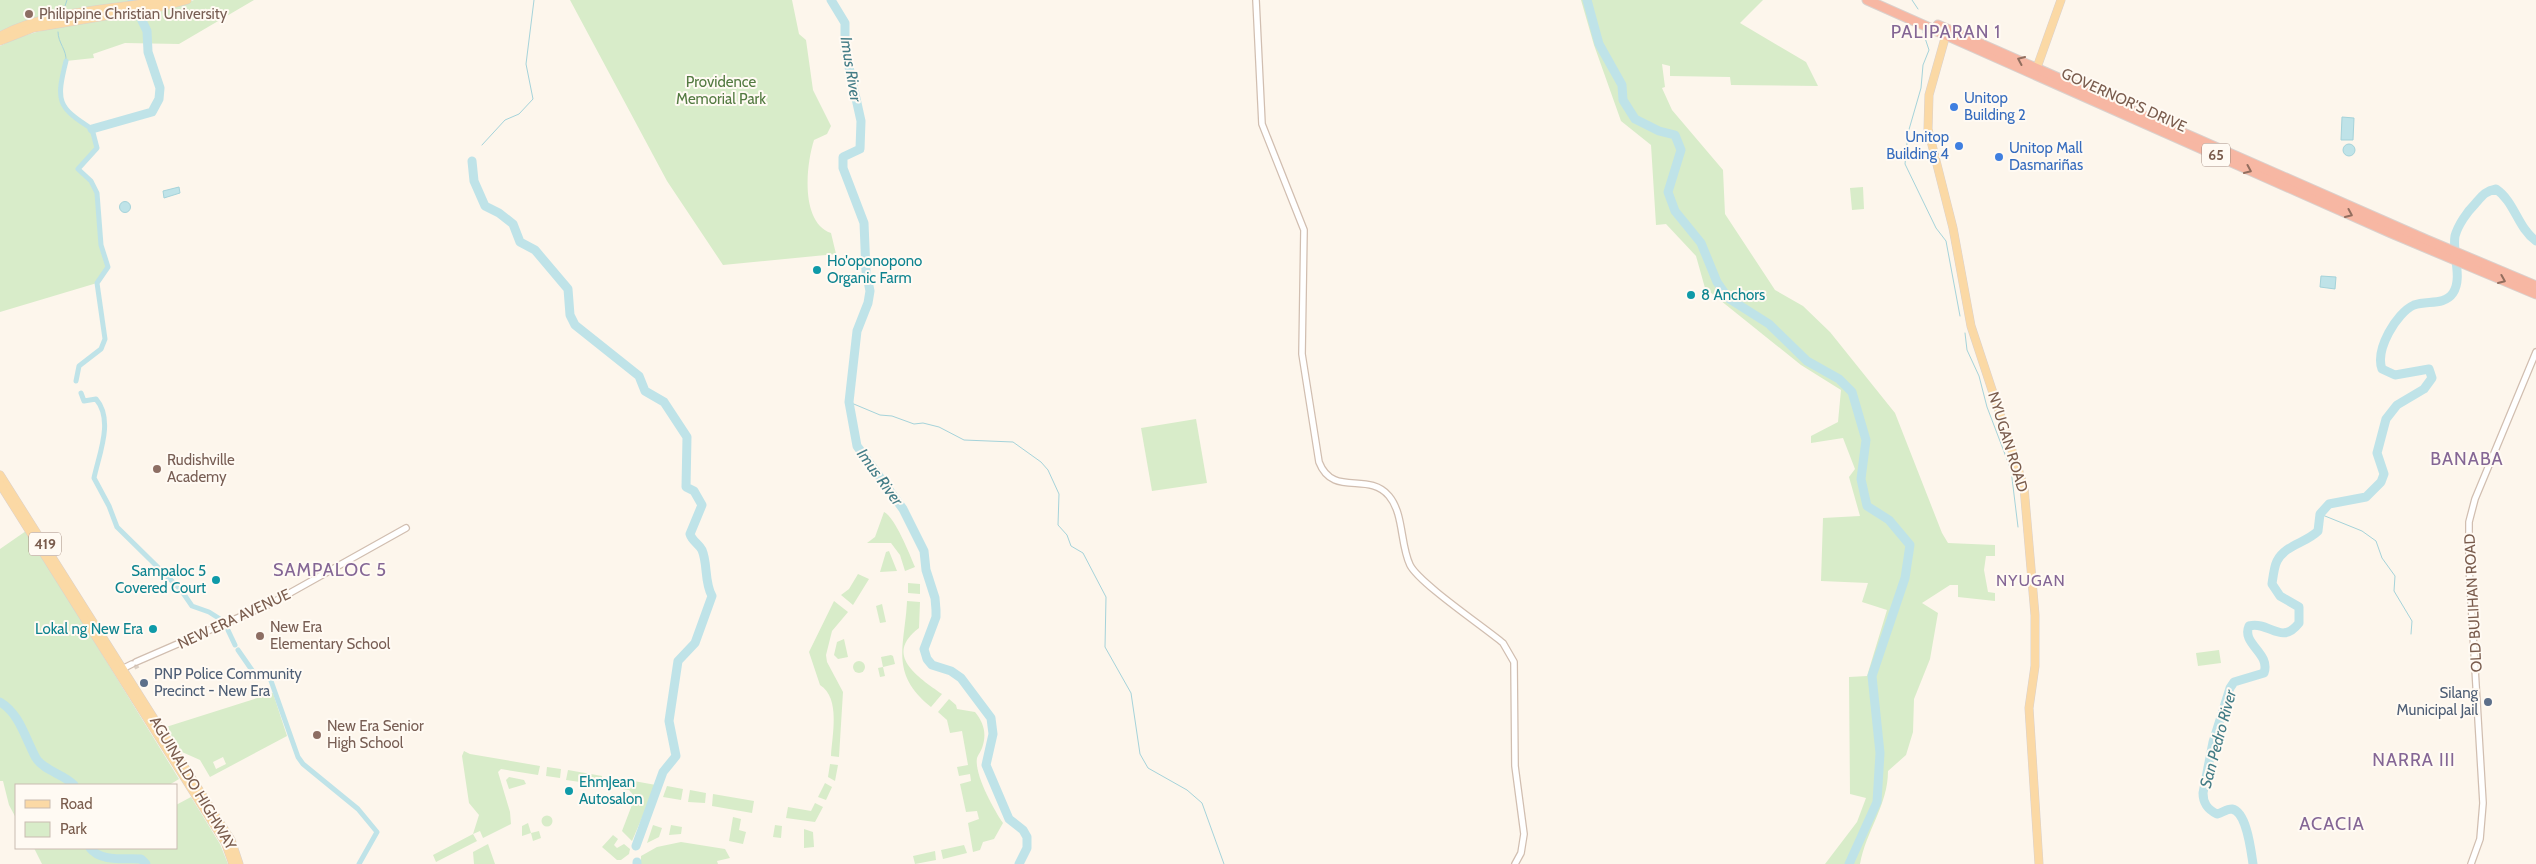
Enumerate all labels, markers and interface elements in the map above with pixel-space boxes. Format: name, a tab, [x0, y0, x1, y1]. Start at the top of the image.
place label: Philippine Christian University	[39, 5, 228, 23]
marker: Philippine Christian University	[23, 8, 35, 20]
district label: PALIPARAN 1	[1891, 21, 2001, 43]
water label: Imus River	[836, 35, 866, 104]
one-way arrow	[2017, 55, 2026, 66]
street label: GOVERNOR'S DRIVE	[2059, 64, 2189, 136]
park label: Providence Memorial Park	[676, 73, 766, 108]
place label: Unitop Building 2	[1964, 89, 2026, 124]
marker: Unitop Building 2	[1948, 101, 1960, 113]
place label: Unitop Building 4	[1886, 128, 1949, 163]
place label: Unitop Mall Dasmariñas	[2009, 139, 2083, 174]
marker: Unitop Building 4	[1953, 140, 1965, 152]
road number: 65	[2202, 144, 2230, 166]
marker: Unitop Mall Dasmariñas	[1993, 151, 2005, 163]
one-way arrow	[2243, 163, 2252, 174]
one-way arrow	[2344, 208, 2353, 219]
place label: Ho'oponopono Organic Farm	[827, 252, 922, 287]
marker: Ho'oponopono Organic Farm	[811, 264, 823, 276]
one-way arrow	[2497, 274, 2506, 284]
place label: 8 Anchors	[1701, 286, 1765, 304]
marker: 8 Anchors	[1685, 289, 1697, 301]
street label: NYUGAN ROAD	[1984, 390, 2032, 494]
water label: Imus River	[853, 445, 908, 510]
district label: BANABA	[2430, 448, 2504, 470]
place label: Rudishville Academy	[167, 451, 235, 486]
marker: Rudishville Academy	[151, 463, 163, 475]
road number: 419	[29, 532, 61, 556]
street label: OLD BULIHAN ROAD	[2460, 533, 2486, 673]
district label: SAMPALOC 5	[273, 559, 387, 581]
place label: Sampaloc 5 Covered Court	[115, 562, 206, 597]
district label: NYUGAN	[1996, 571, 2066, 590]
marker: Sampaloc 5 Covered Court	[210, 574, 222, 586]
street label: NEW ERA AVENUE	[175, 585, 293, 653]
place label: New Era Elementary School	[270, 618, 391, 653]
place label: Lokal ng New Era	[35, 620, 144, 638]
marker: Lokal ng New Era	[147, 623, 159, 635]
marker: New Era Elementary School	[254, 630, 266, 642]
place label: PNP Police Community Precinct - New Era	[154, 665, 302, 700]
marker: PNP Police Community Precinct - New Era	[138, 677, 150, 689]
place label: Silang Municipal Jail	[2397, 684, 2479, 719]
water label: San Pedro River	[2196, 687, 2240, 790]
marker: Silang Municipal Jail	[2482, 696, 2494, 708]
street label: AGUINALDO HIGHWAY	[146, 713, 240, 853]
place label: New Era Senior High School	[327, 717, 424, 752]
marker: New Era Senior High School	[311, 729, 323, 741]
district label: NARRA III	[2372, 749, 2456, 771]
place label: EhmJean Autosalon	[579, 773, 643, 808]
legend	[15, 784, 178, 849]
marker: EhmJean Autosalon	[563, 785, 575, 797]
text: Road	[60, 795, 93, 813]
district label: ACACIA	[2299, 813, 2365, 835]
text: Park	[60, 820, 87, 838]

